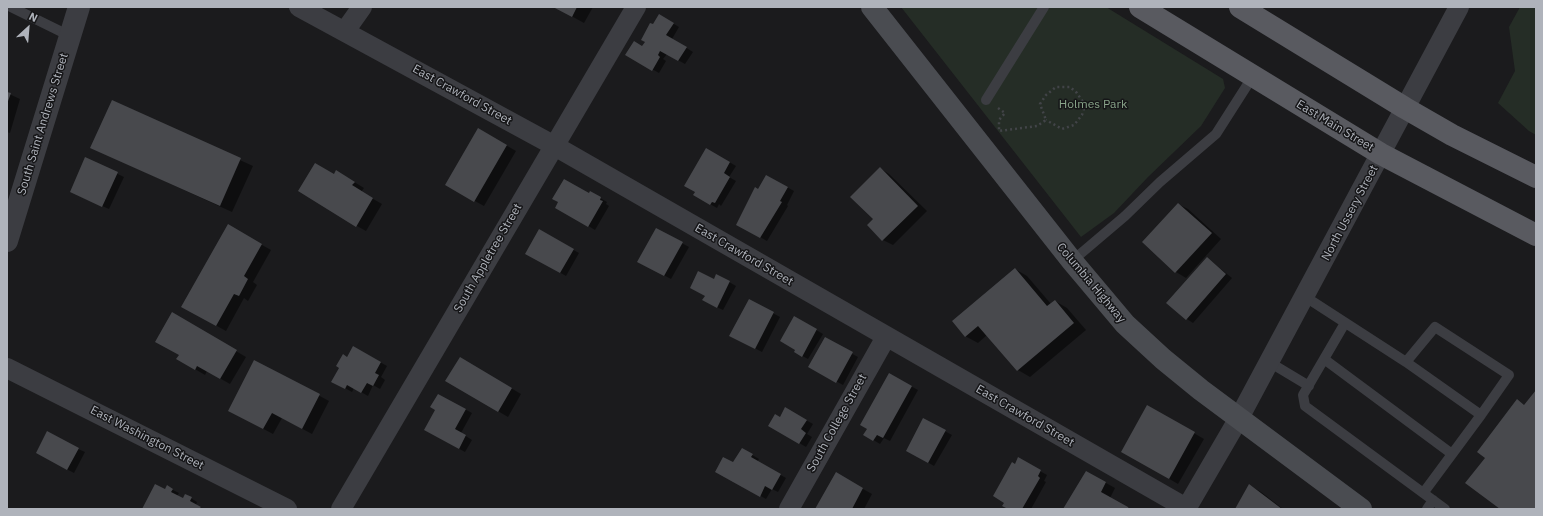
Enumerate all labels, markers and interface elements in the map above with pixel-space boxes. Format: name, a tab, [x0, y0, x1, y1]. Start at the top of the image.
north arrow	[8, 8, 48, 48]
text: N	[27, 9, 40, 25]
street label: South Saint Andrews Street	[15, 51, 71, 197]
street label: East Crawford Street	[410, 62, 514, 128]
street label: East Main Street	[1294, 97, 1376, 155]
park label: Holmes Park	[1059, 98, 1127, 112]
street label: North Ussery Street	[1319, 163, 1381, 263]
street label: South Appletree Street	[451, 201, 525, 315]
street label: East Crawford Street	[692, 221, 796, 289]
street label: Columbia Highway	[1053, 240, 1129, 326]
street label: South College Street	[804, 371, 870, 475]
street label: East Crawford Street	[973, 382, 1077, 450]
street label: East Washington Street	[88, 403, 206, 473]

